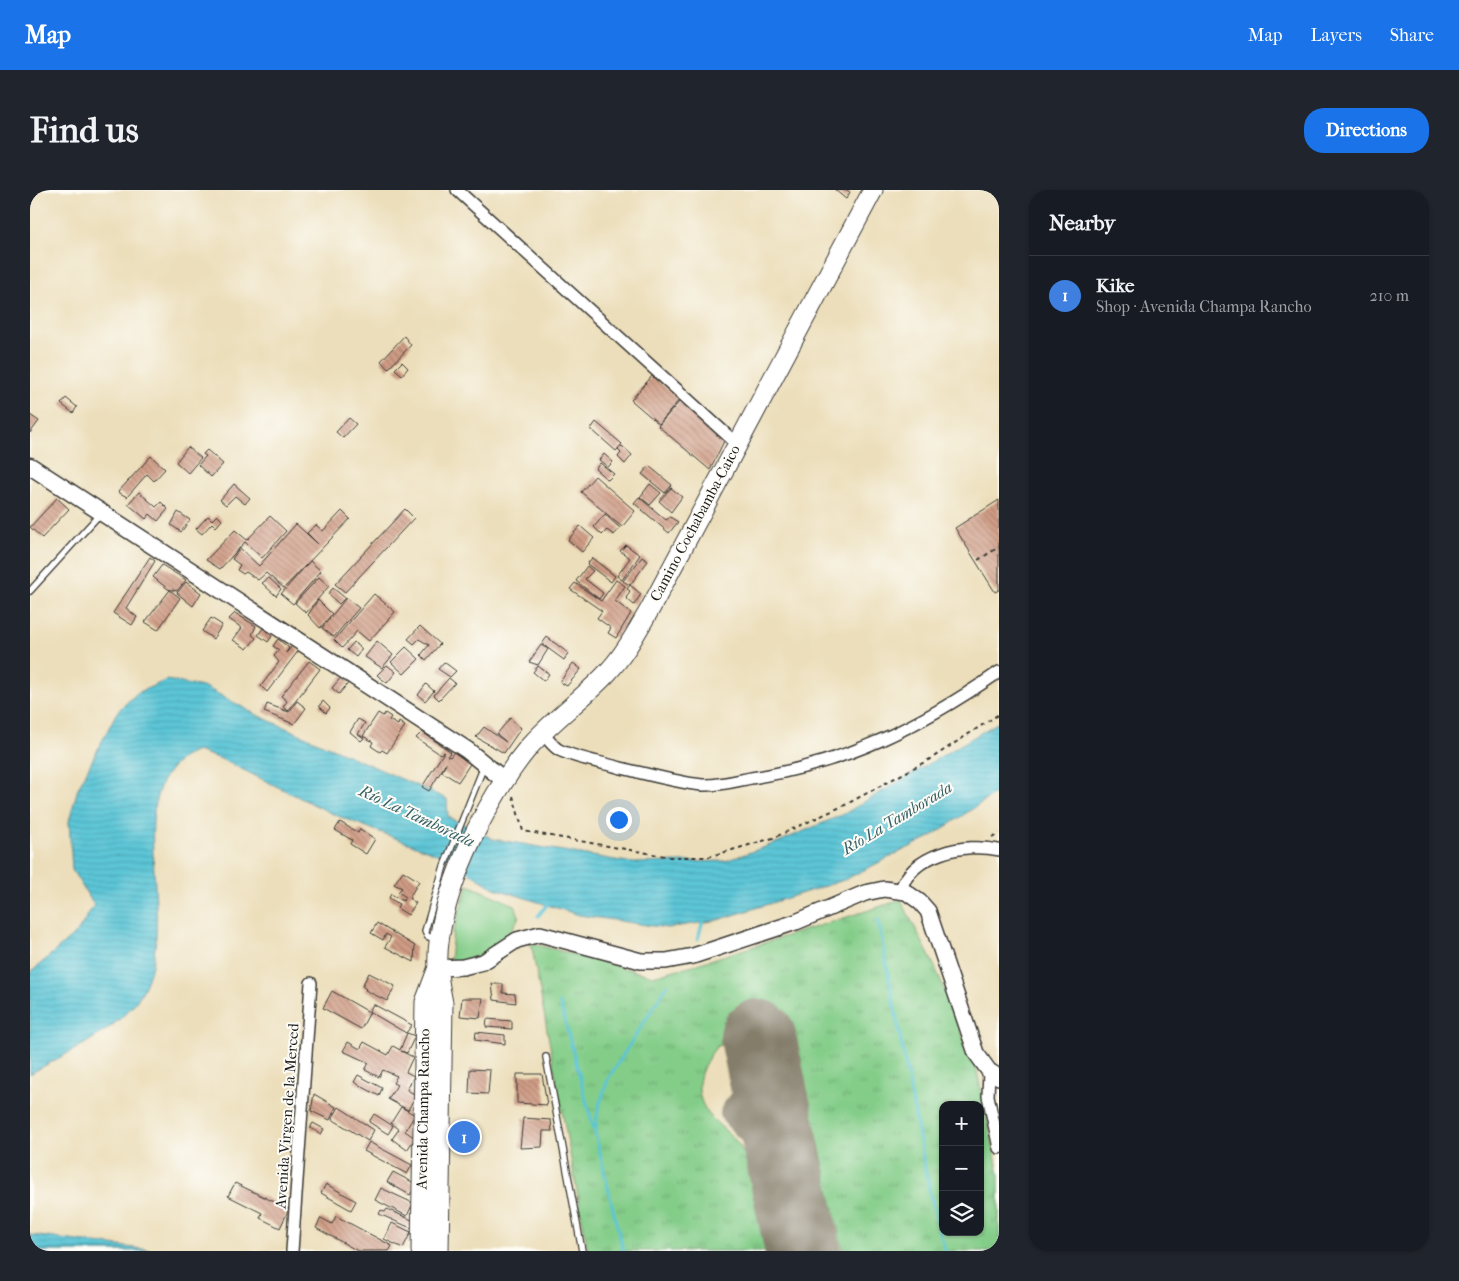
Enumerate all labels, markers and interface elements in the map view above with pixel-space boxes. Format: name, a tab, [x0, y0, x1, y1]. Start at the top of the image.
text: Map	[25, 21, 71, 49]
text: Map	[1248, 25, 1282, 46]
text: Layers	[1310, 25, 1362, 46]
text: Share	[1390, 25, 1434, 46]
button: Directions	[1304, 108, 1429, 153]
text: Find us	[30, 110, 139, 151]
text: Nearby	[1049, 211, 1115, 235]
text: Kike	[1096, 275, 1134, 297]
text: 1	[1062, 286, 1068, 305]
text: 210 m	[1370, 286, 1409, 305]
text: Shop · Avenida Champa Rancho	[1096, 297, 1312, 316]
street label: Camino Cochabamba-Caico	[646, 441, 744, 604]
water label: Río La Tamborada	[838, 778, 956, 859]
water label: Río La Tamborada	[355, 781, 478, 851]
your location	[606, 807, 632, 833]
street label: Avenida Virgen de la Merced	[271, 1022, 303, 1210]
street label: Avenida Champa Rancho	[413, 1028, 433, 1191]
map controls	[939, 1101, 984, 1236]
button: +	[939, 1101, 984, 1146]
pin: 1	[448, 1118, 480, 1156]
button: −	[939, 1146, 984, 1191]
button: layers	[939, 1191, 984, 1236]

